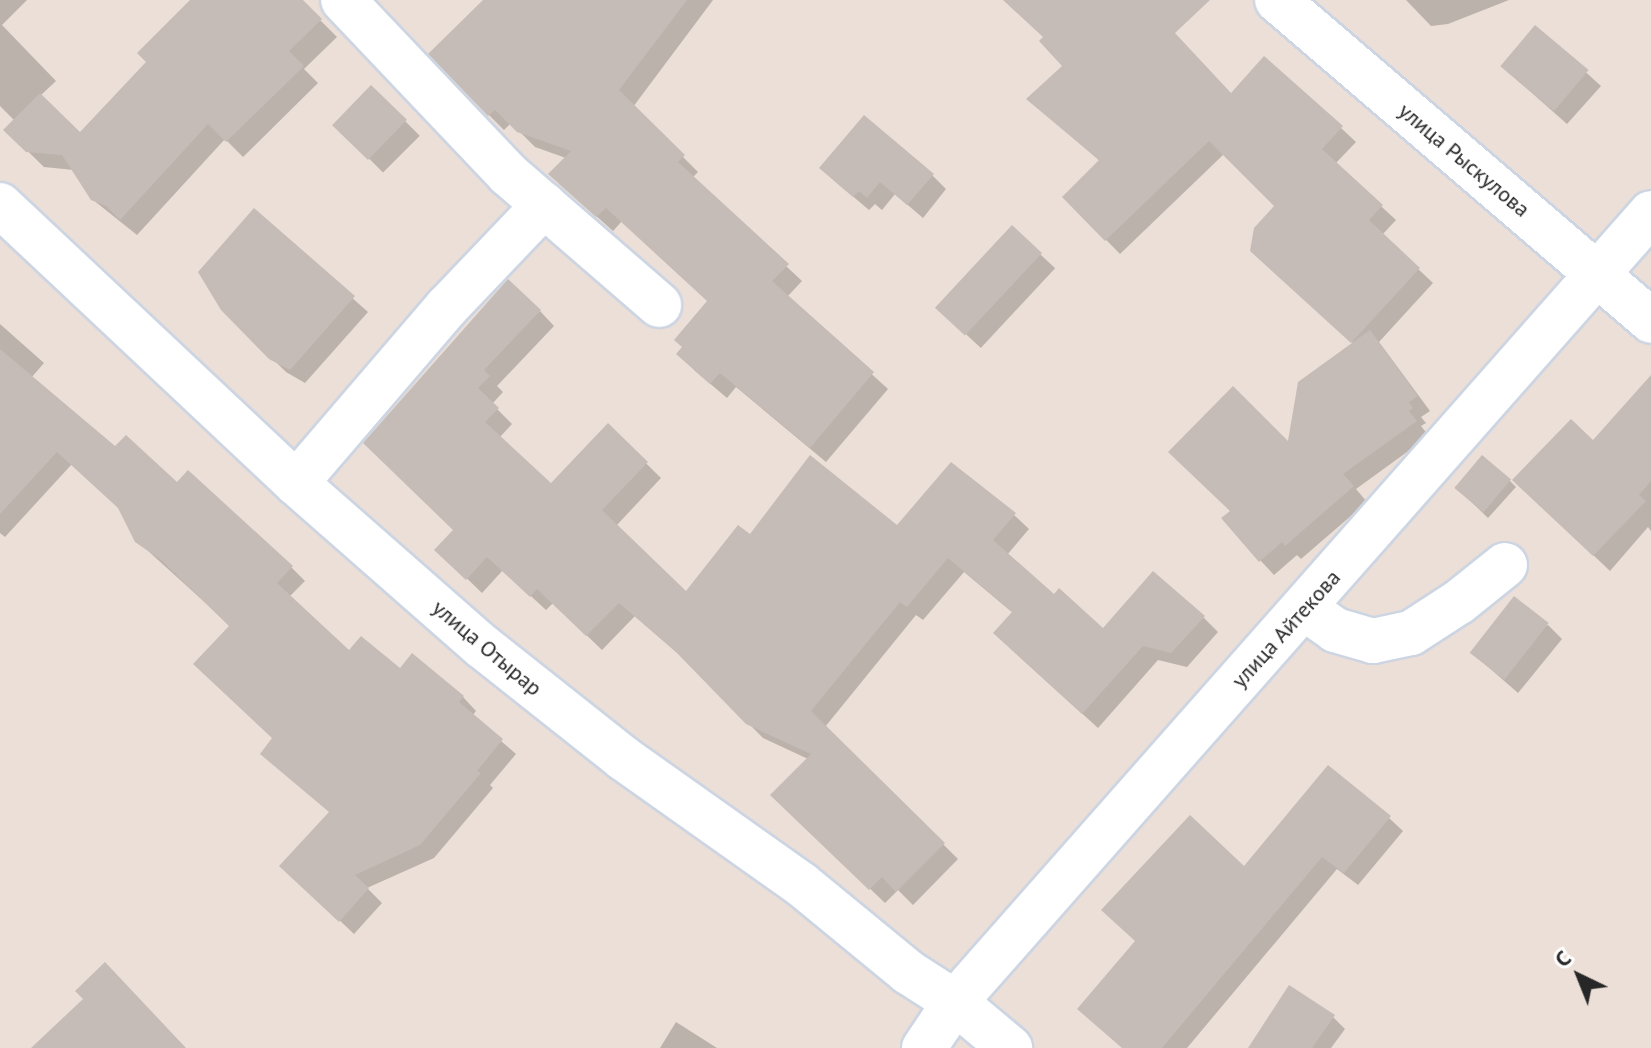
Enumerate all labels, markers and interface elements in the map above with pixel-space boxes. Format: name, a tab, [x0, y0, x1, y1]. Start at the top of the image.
street label: улица Рыскулова	[1393, 97, 1535, 223]
street label: улица Айтекова	[1226, 564, 1346, 694]
street label: улица Отырар	[427, 595, 547, 701]
north arrow	[1539, 936, 1619, 1016]
text: С	[1549, 944, 1577, 973]

